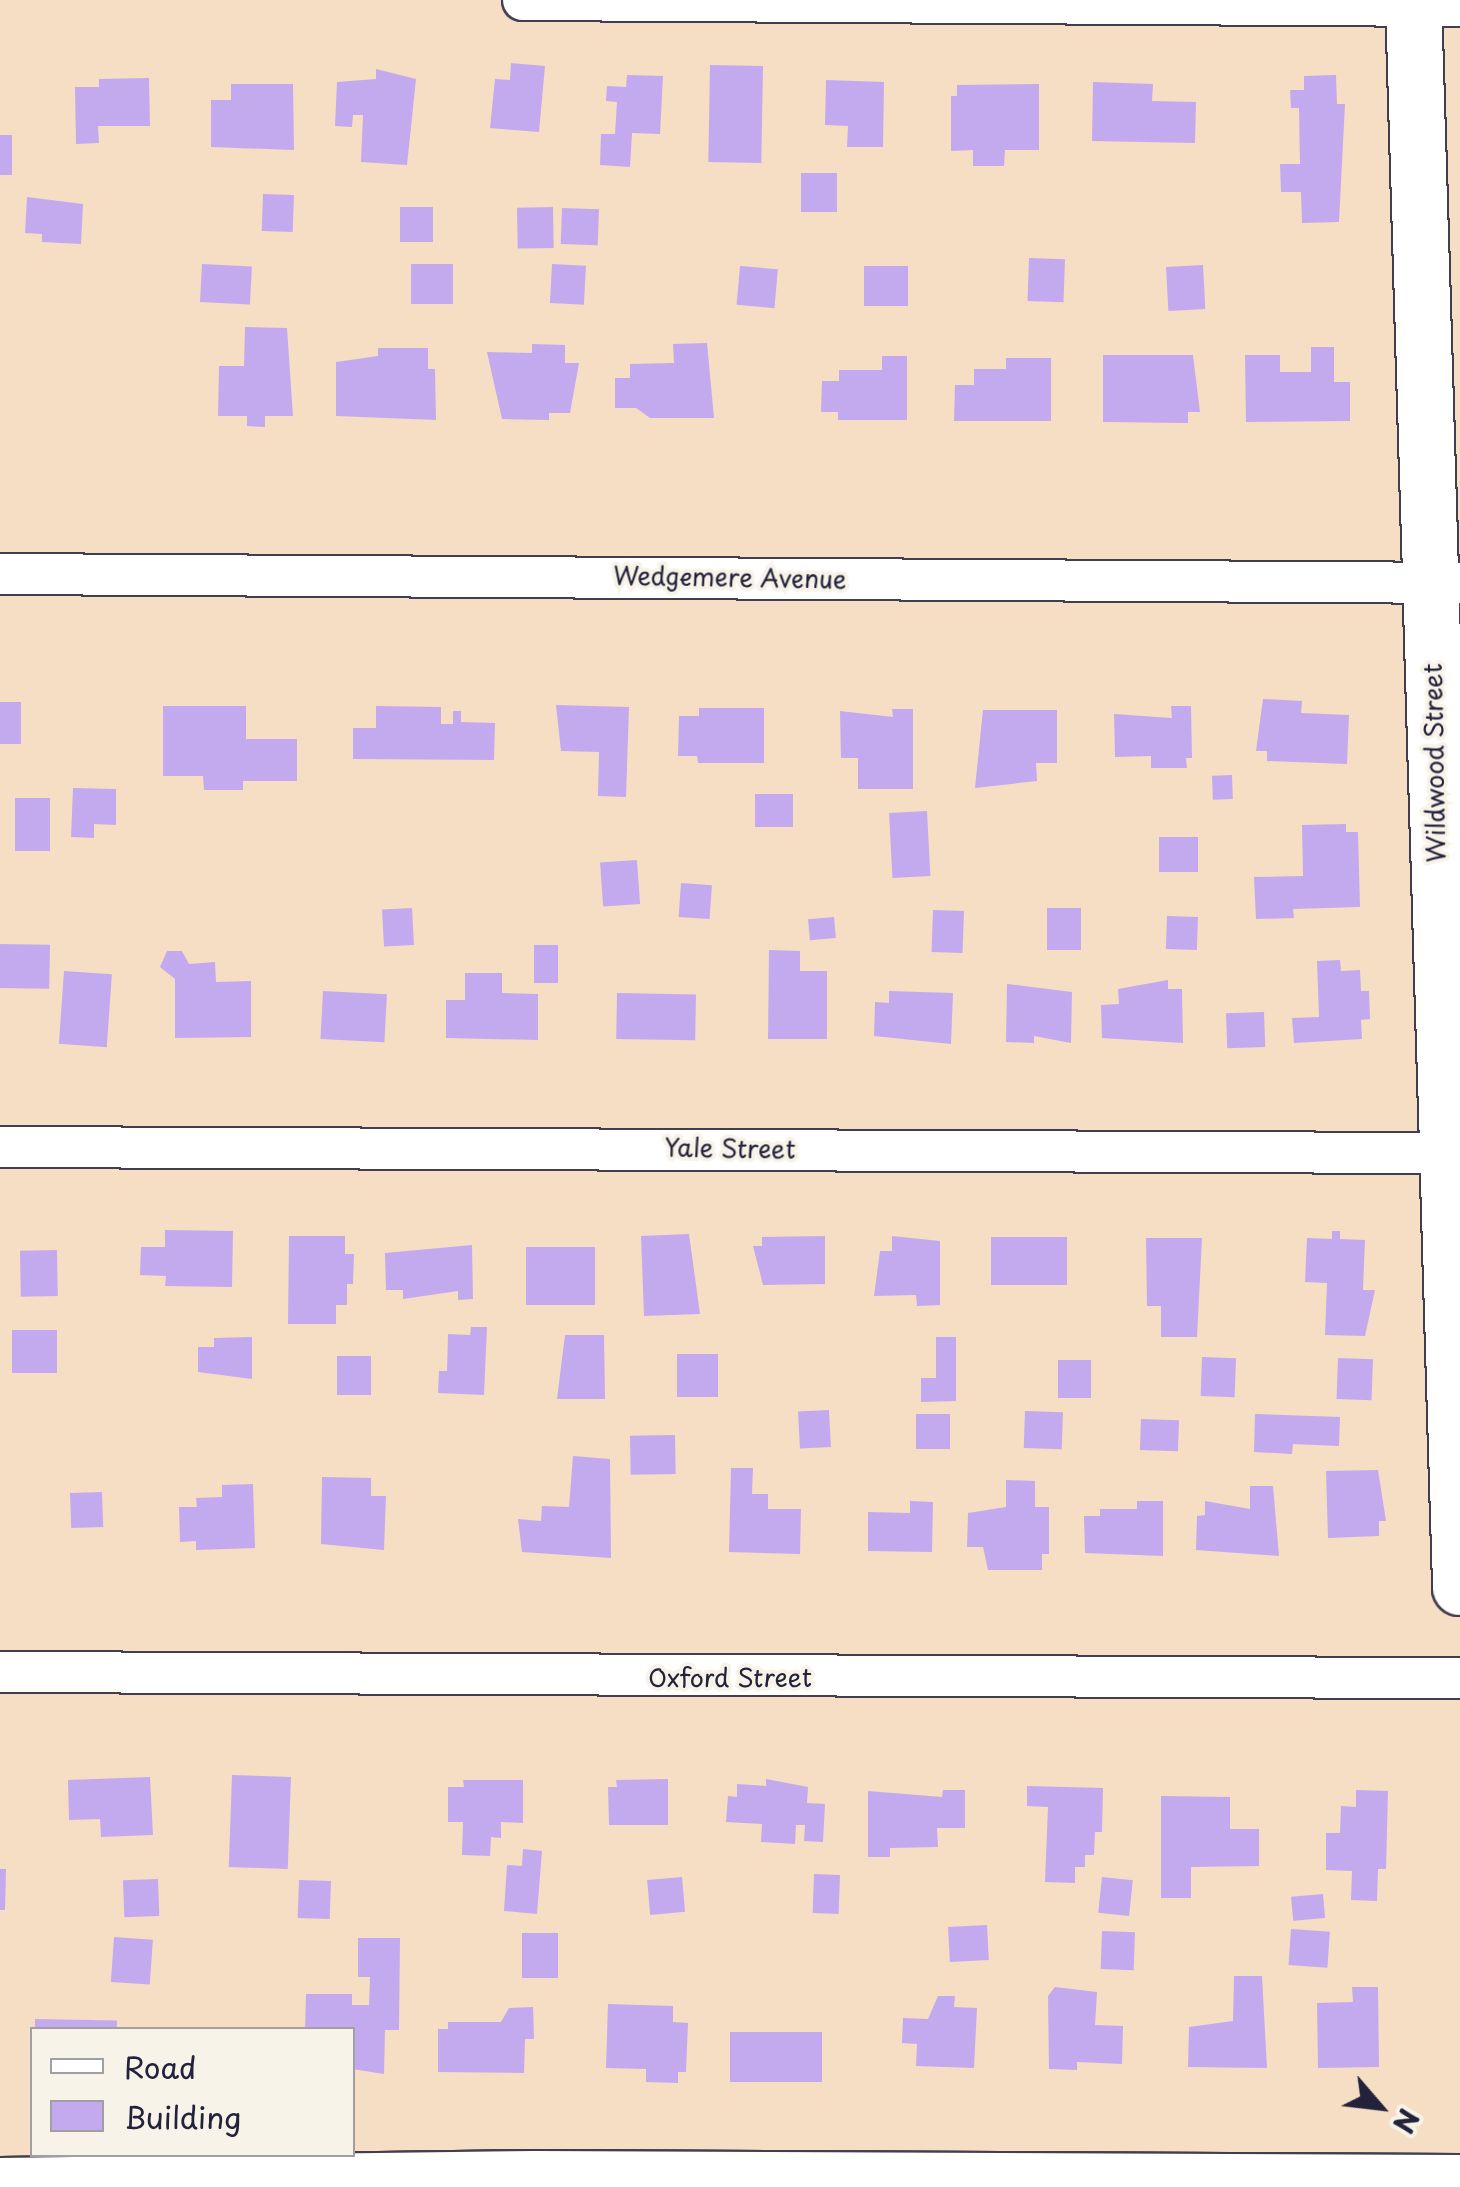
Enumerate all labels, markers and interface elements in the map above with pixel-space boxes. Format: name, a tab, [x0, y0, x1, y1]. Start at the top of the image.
street label: Wedgemere Avenue	[613, 560, 847, 594]
street label: Wildwood Street	[1417, 663, 1451, 863]
street label: Yale Street	[664, 1132, 796, 1164]
street label: Oxford Street	[648, 1662, 812, 1692]
legend	[30, 2027, 355, 2157]
text: Road	[124, 2044, 197, 2089]
north arrow	[1330, 2057, 1430, 2157]
text: Building	[124, 2094, 241, 2139]
text: N	[1383, 2101, 1431, 2141]

